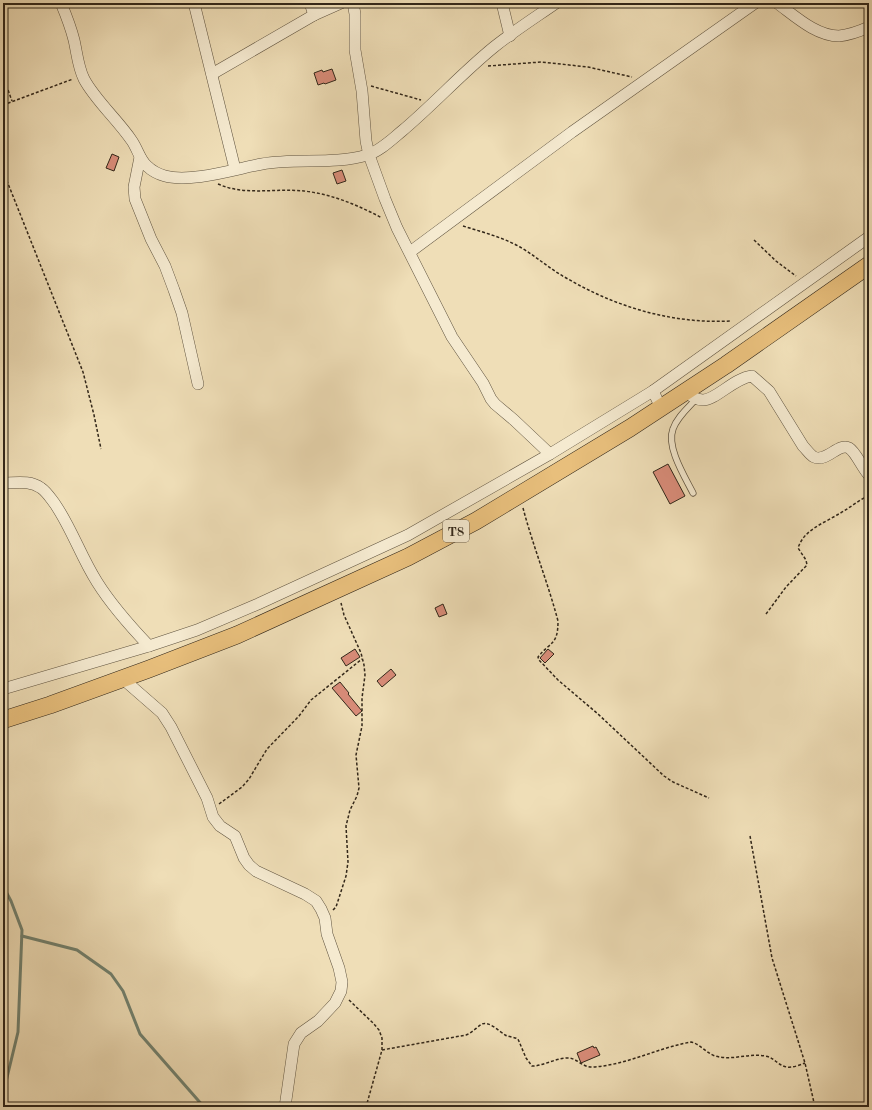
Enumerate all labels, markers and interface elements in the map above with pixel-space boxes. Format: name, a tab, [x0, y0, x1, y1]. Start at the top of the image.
road number: T8	[443, 520, 469, 542]

